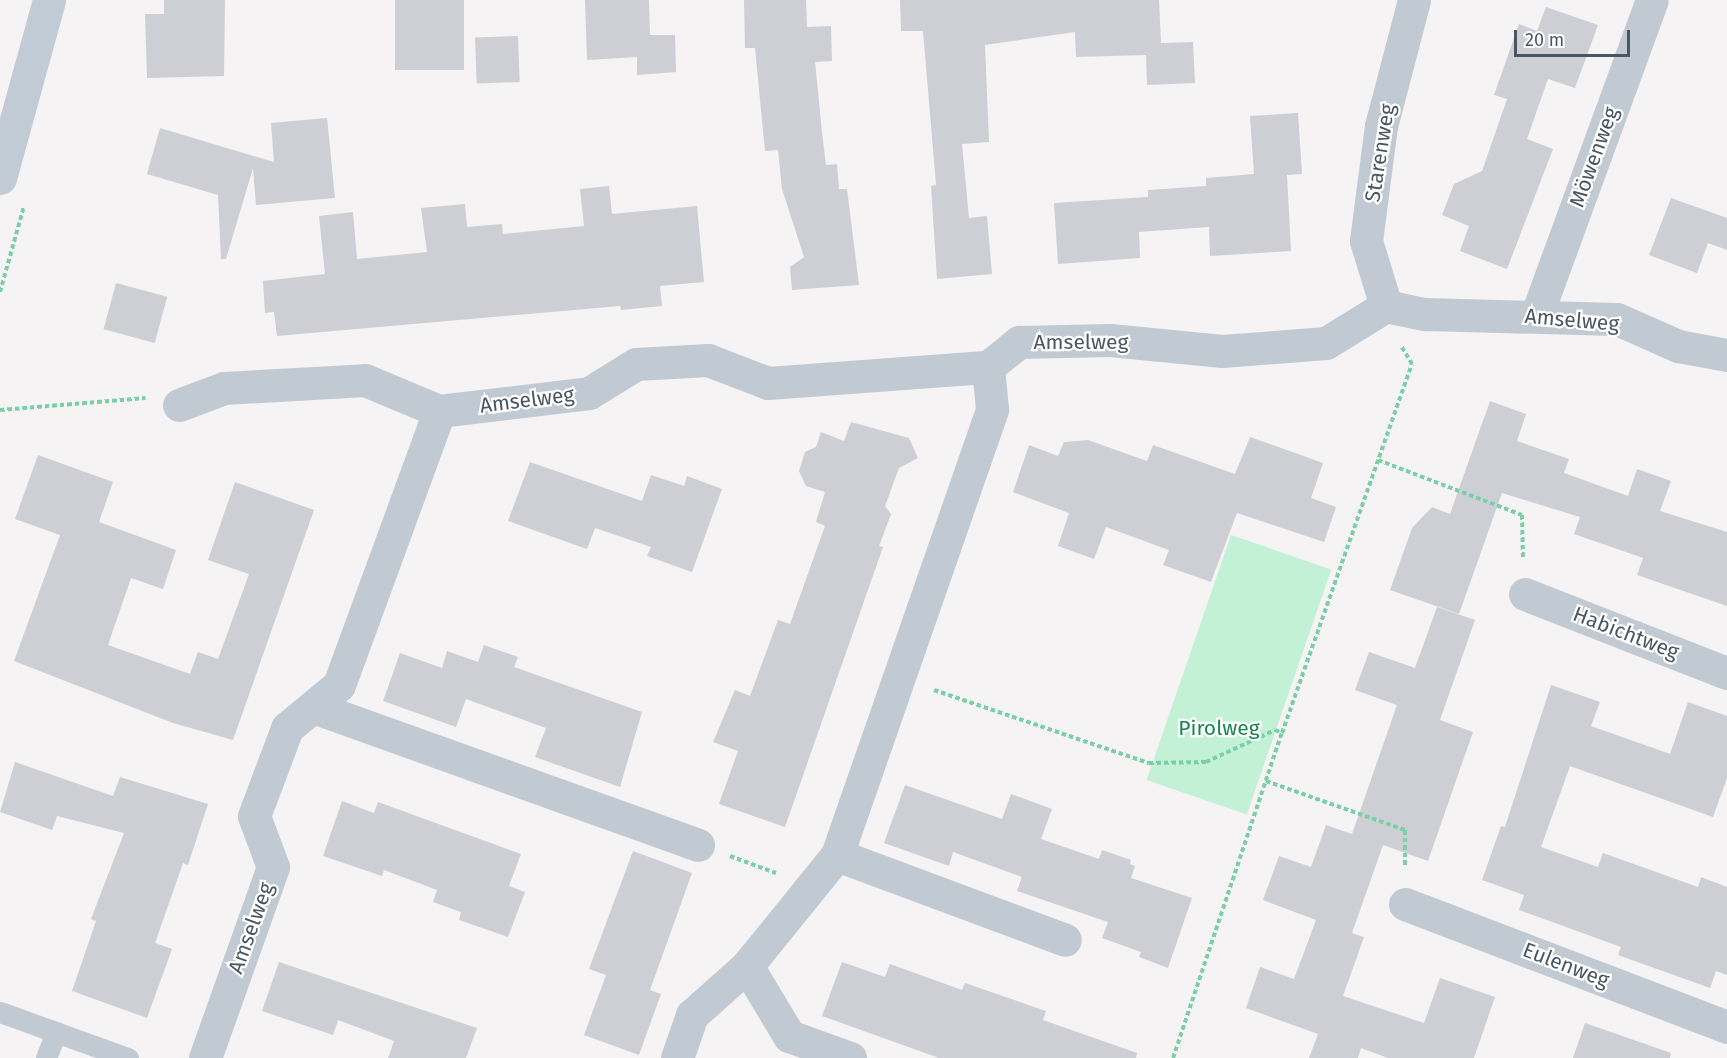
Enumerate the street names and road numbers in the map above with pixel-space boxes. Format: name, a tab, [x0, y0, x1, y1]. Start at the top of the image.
street label: Starenweg	[1360, 102, 1400, 204]
street label: Möwenweg	[1564, 103, 1624, 211]
street label: Amselweg	[1524, 303, 1620, 337]
street label: Amselweg	[1034, 329, 1128, 355]
street label: Amselweg	[478, 382, 576, 418]
street label: Habichtweg	[1569, 601, 1683, 665]
street label: Amselweg	[223, 879, 279, 977]
street label: Eulenweg	[1519, 937, 1613, 993]

